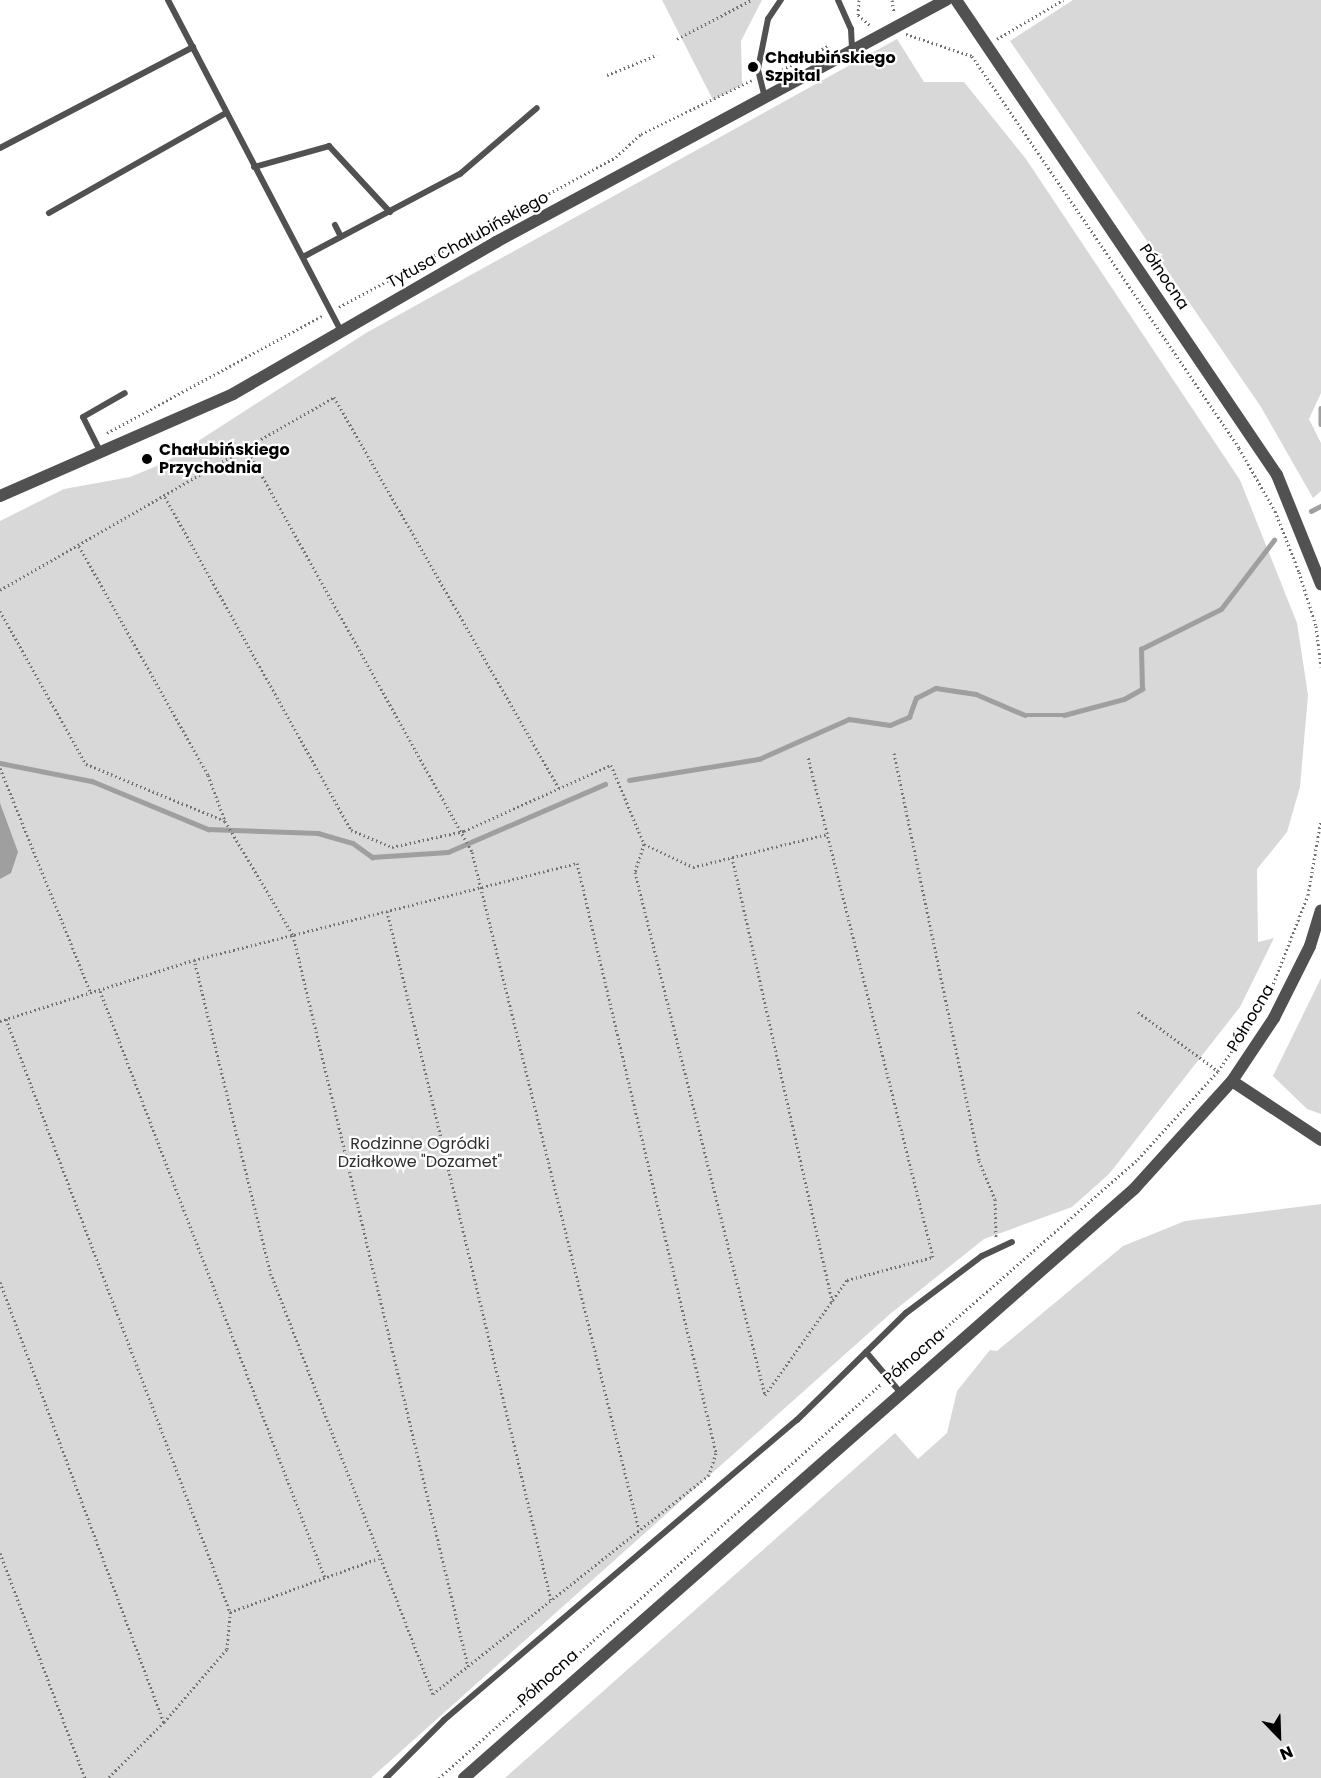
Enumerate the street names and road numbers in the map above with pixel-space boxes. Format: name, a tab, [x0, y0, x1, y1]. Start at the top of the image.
street label: Tytusa Chałubińskiego	[384, 188, 552, 292]
street label: Północna	[1135, 241, 1193, 313]
street label: Północna	[1224, 981, 1278, 1055]
street label: Północna	[879, 1325, 949, 1389]
street label: Północna	[514, 1646, 582, 1710]

